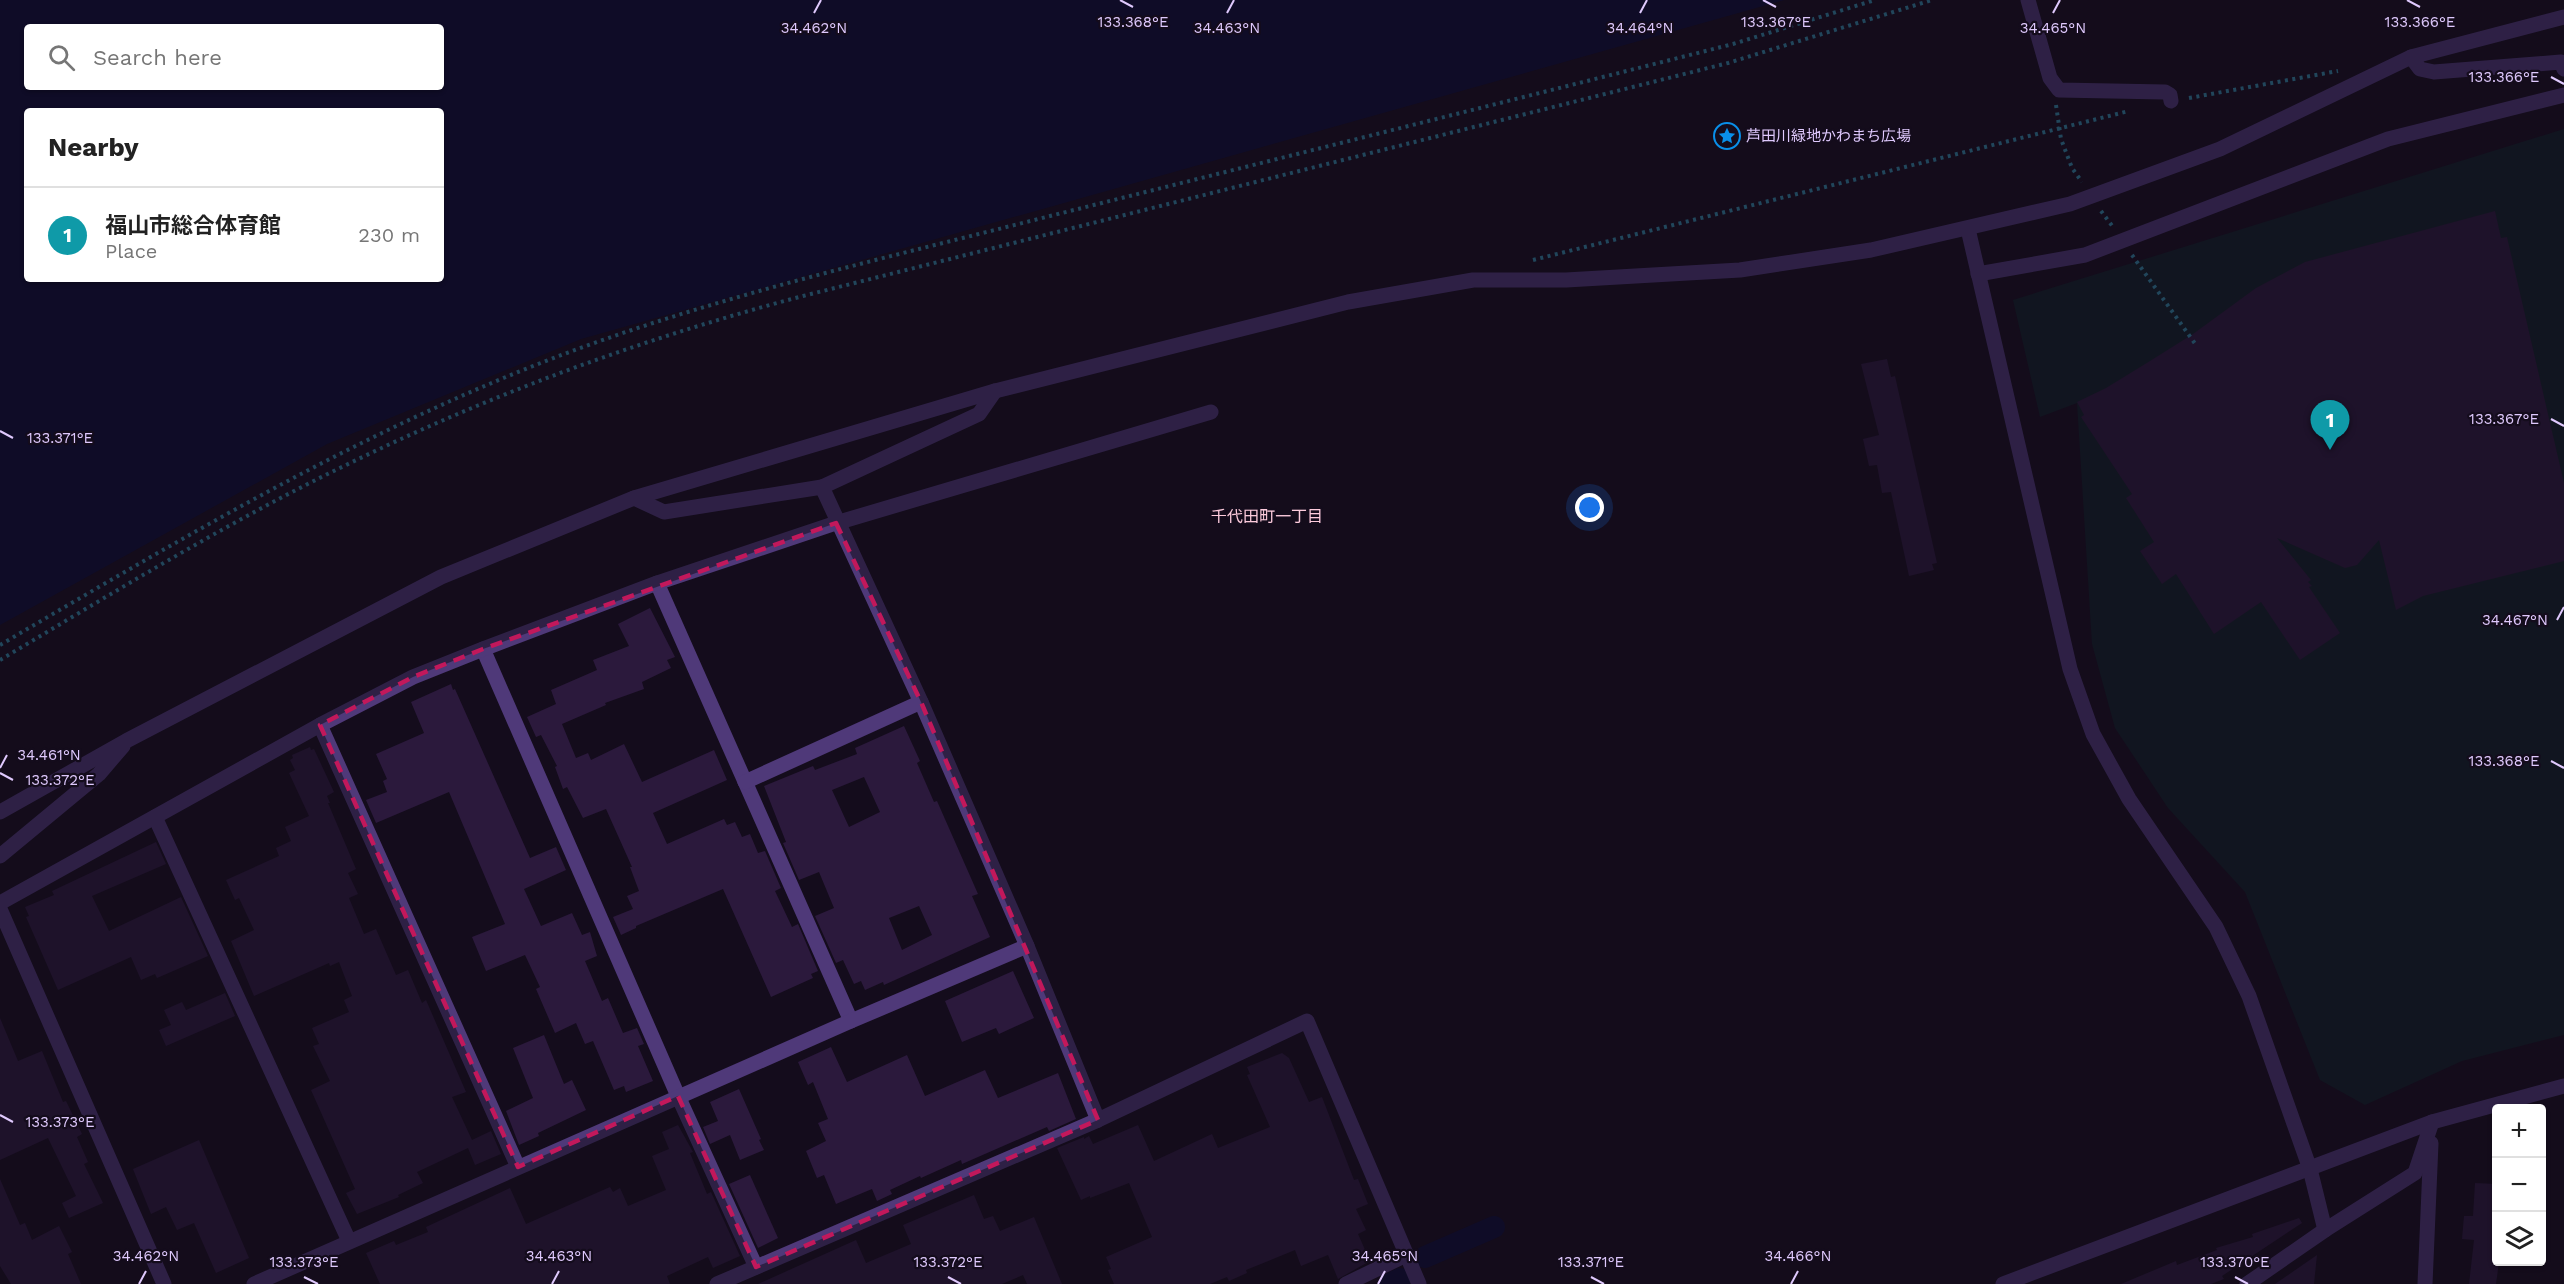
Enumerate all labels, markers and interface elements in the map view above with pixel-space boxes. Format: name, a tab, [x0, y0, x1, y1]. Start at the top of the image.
text: 133.368°E	[1098, 13, 1168, 31]
text: 133.367°E	[1741, 13, 1811, 31]
text: 133.366°E	[2385, 13, 2455, 31]
text: 34.462°N	[781, 19, 847, 37]
text: 34.463°N	[1194, 19, 1260, 37]
text: 34.464°N	[1607, 19, 1673, 37]
text: 34.465°N	[2020, 19, 2086, 37]
search box	[24, 24, 444, 90]
icon: search	[45, 41, 78, 74]
text: Search here	[93, 45, 222, 70]
text: 133.366°E	[2469, 68, 2539, 86]
place icon: 芦田川緑地かわまち広場	[1712, 121, 1742, 151]
place label: 芦田川緑地かわまち広場	[1746, 127, 1911, 145]
text: Nearby	[48, 132, 139, 162]
text: 福山市総合体育館	[105, 213, 281, 238]
text: 1	[63, 223, 72, 247]
text: 230 m	[358, 223, 420, 247]
text: Place	[105, 239, 157, 263]
pin: 1	[2310, 400, 2350, 450]
text: 133.367°E	[2469, 410, 2539, 428]
text: 133.371°E	[27, 429, 93, 447]
your location	[1575, 493, 1604, 522]
district label: 千代田町一丁目	[1211, 507, 1323, 526]
text: 34.467°N	[2482, 611, 2548, 629]
text: 34.461°N	[17, 746, 81, 764]
text: 133.368°E	[2469, 752, 2539, 770]
text: 133.372°E	[25, 771, 95, 789]
map controls	[2492, 1104, 2546, 1266]
button: +	[2492, 1104, 2546, 1158]
text: 133.373°E	[25, 1113, 95, 1131]
button: −	[2492, 1158, 2546, 1212]
button: layers	[2492, 1212, 2546, 1266]
text: 34.462°N	[113, 1247, 179, 1265]
text: 34.463°N	[526, 1247, 592, 1265]
text: 34.465°N	[1352, 1247, 1418, 1265]
text: 34.466°N	[1765, 1247, 1831, 1265]
text: 133.373°E	[269, 1253, 339, 1271]
text: 133.372°E	[913, 1253, 983, 1271]
text: 133.371°E	[1558, 1253, 1624, 1271]
text: 133.370°E	[2200, 1253, 2270, 1271]

